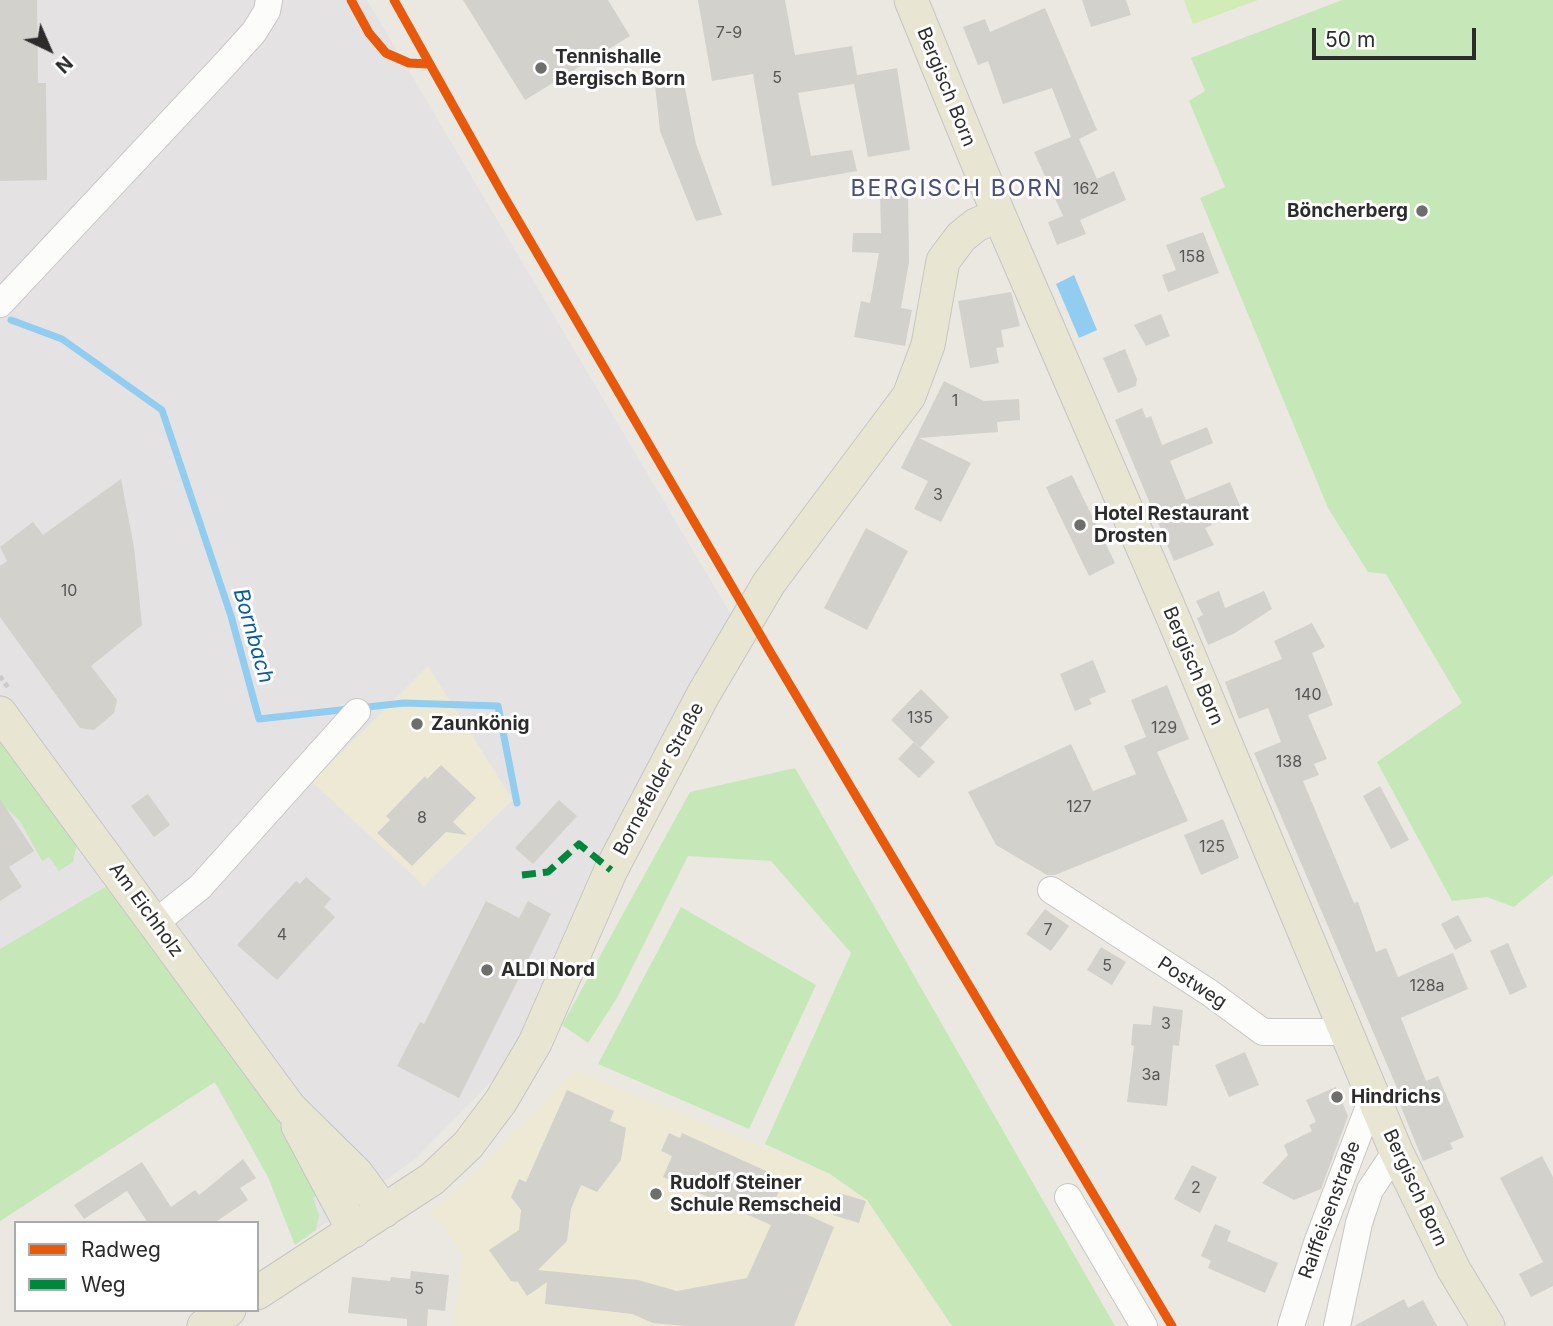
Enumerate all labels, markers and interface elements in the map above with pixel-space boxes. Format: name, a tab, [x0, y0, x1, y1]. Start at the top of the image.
north arrow	[14, 14, 84, 84]
scale bar	[1315, 14, 1480, 58]
house number: 7-9	[716, 23, 742, 43]
street label: Bergisch Born	[912, 24, 980, 150]
text: 50 m	[1325, 27, 1375, 52]
place label: Tennishalle Bergisch Born	[555, 46, 685, 90]
text: N	[51, 51, 77, 78]
marker: Tennishalle Bergisch Born	[533, 60, 549, 76]
house number: 5	[772, 68, 782, 88]
district label: BERGISCH BORN	[852, 175, 1062, 203]
house number: 162	[1073, 179, 1099, 199]
place label: Böncherberg	[1287, 200, 1408, 222]
marker: Böncherberg	[1414, 203, 1430, 219]
house number: 158	[1179, 247, 1205, 267]
house number: 1	[952, 391, 958, 411]
house number: 3	[933, 485, 943, 505]
place label: Hotel Restaurant Drosten	[1094, 503, 1249, 547]
marker: Hotel Restaurant Drosten	[1072, 517, 1088, 533]
house number: 10	[61, 581, 77, 601]
water label: Bornbach	[227, 586, 279, 686]
street label: Bergisch Born	[1158, 603, 1228, 729]
house number: 140	[1295, 685, 1321, 705]
street label: Bornefelder Straße	[609, 699, 709, 859]
house number: 135	[907, 708, 933, 728]
place label: Zaunkönig	[431, 713, 530, 735]
marker: Zaunkönig	[409, 716, 425, 732]
house number: 129	[1151, 718, 1177, 738]
house number: 138	[1276, 752, 1302, 772]
house number: 127	[1066, 797, 1092, 817]
house number: 8	[417, 808, 427, 828]
house number: 125	[1199, 837, 1225, 857]
street label: Am Eichholz	[104, 858, 188, 962]
house number: 7	[1043, 920, 1053, 940]
house number: 4	[277, 925, 287, 945]
street label: Postweg	[1153, 952, 1231, 1014]
house number: 5	[1102, 956, 1112, 976]
place label: ALDI Nord	[501, 959, 595, 981]
marker: ALDI Nord	[479, 962, 495, 978]
house number: 128a	[1409, 976, 1445, 996]
house number: 3	[1161, 1014, 1171, 1034]
house number: 3a	[1142, 1065, 1160, 1085]
place label: Hindrichs	[1351, 1086, 1441, 1108]
marker: Hindrichs	[1329, 1089, 1345, 1105]
street label: Bergisch Born	[1378, 1126, 1452, 1250]
street label: Raiffeisenstraße	[1294, 1138, 1366, 1282]
place label: Rudolf Steiner Schule Remscheid	[670, 1172, 841, 1216]
house number: 2	[1191, 1178, 1201, 1198]
marker: Rudolf Steiner Schule Remscheid	[648, 1186, 664, 1202]
legend	[14, 1221, 259, 1312]
text: Radweg	[81, 1237, 161, 1262]
text: Weg	[81, 1272, 126, 1297]
house number: 5	[414, 1279, 424, 1299]

